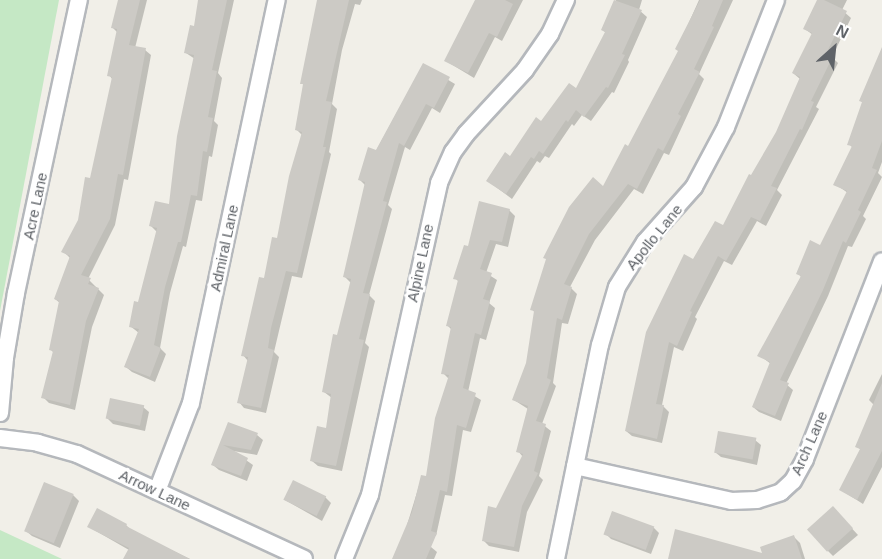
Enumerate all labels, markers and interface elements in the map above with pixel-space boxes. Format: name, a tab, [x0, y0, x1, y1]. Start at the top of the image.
north arrow	[804, 18, 864, 78]
text: N	[833, 21, 851, 42]
street label: Acre Lane	[19, 171, 51, 241]
street label: Apollo Lane	[622, 201, 686, 273]
street label: Admiral Lane	[206, 203, 242, 293]
street label: Alpine Lane	[403, 222, 437, 304]
street label: Arch Lane	[787, 408, 831, 478]
street label: Arrow Lane	[116, 466, 194, 514]

